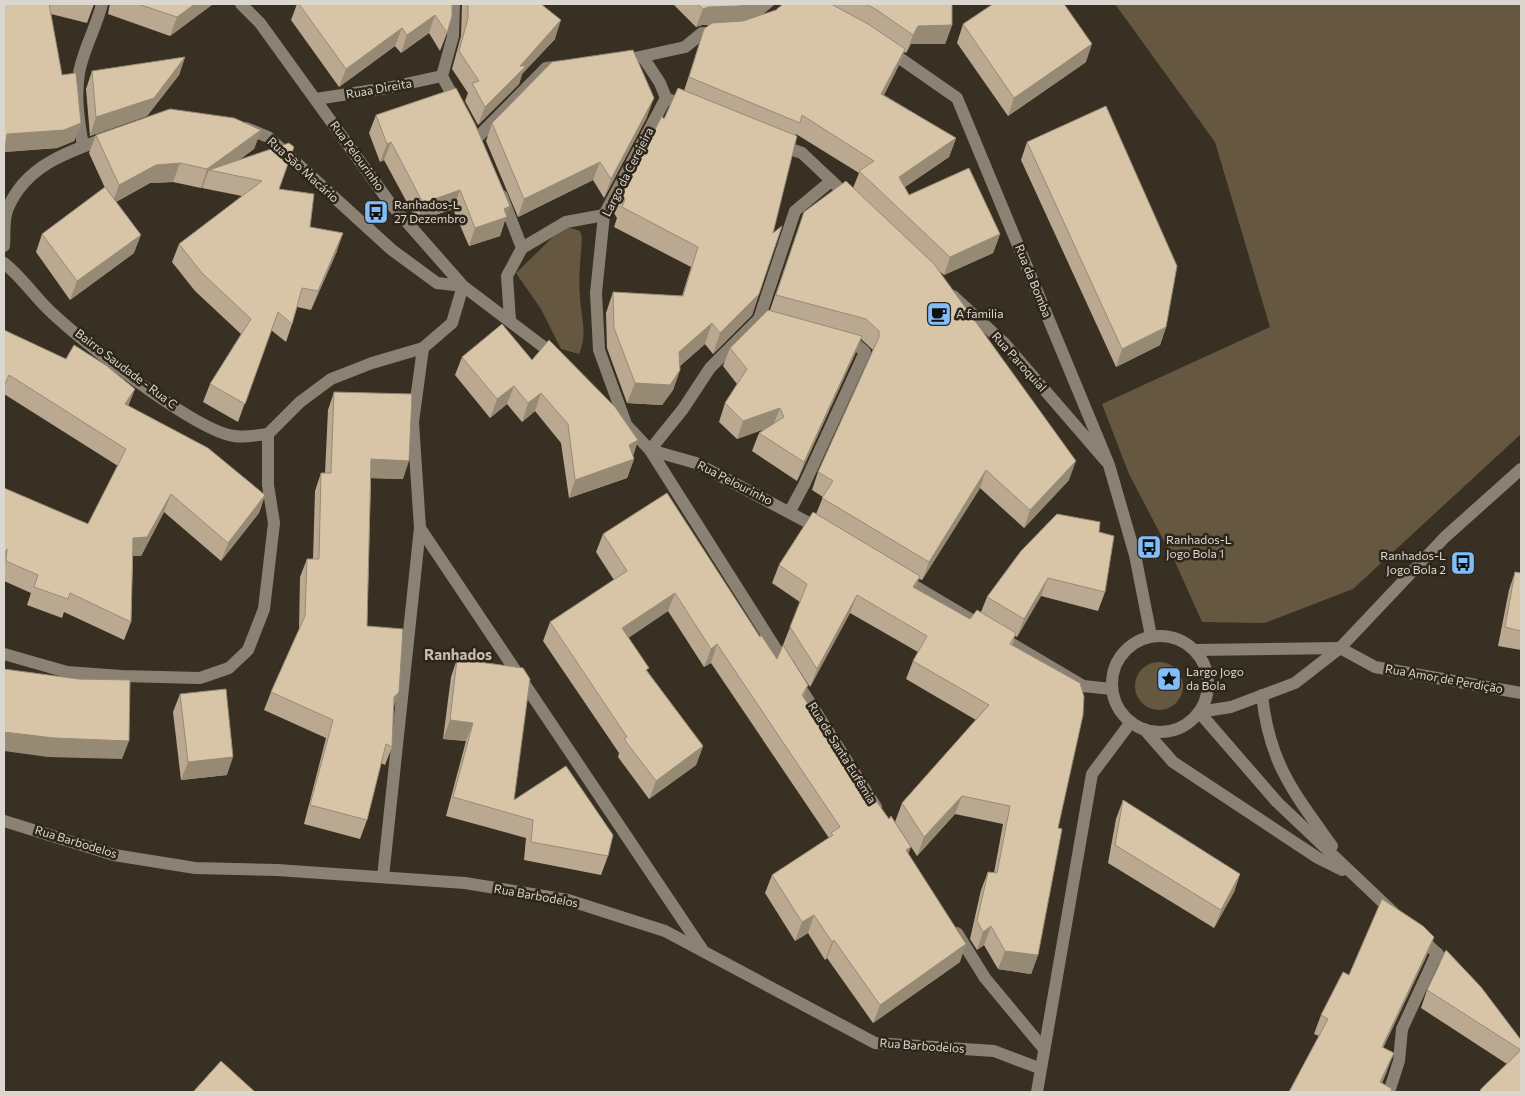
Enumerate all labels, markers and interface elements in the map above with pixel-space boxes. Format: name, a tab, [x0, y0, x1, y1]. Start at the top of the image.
street label: Ruaa Direita	[345, 75, 413, 101]
street label: Rua Pelourinho	[328, 118, 388, 193]
street label: Largo da Cerejeira	[599, 125, 656, 218]
street label: Rua São Macário	[265, 134, 342, 205]
place label: Ranhados-L 27 Dezembro	[394, 197, 466, 225]
bus stop icon: Ranhados-L 27 Dezembro	[363, 199, 389, 225]
street label: Rua da Bomba	[1013, 242, 1055, 319]
cafe icon: A familia	[926, 301, 952, 327]
place label: A familia	[956, 306, 1003, 320]
street label: Bairro Saudade - Rua C	[73, 325, 180, 411]
street label: Rua Paroquial	[989, 329, 1050, 394]
street label: Rua Pelourinho	[695, 457, 775, 507]
place label: Ranhados-L Jogo Bola 1	[1166, 532, 1232, 561]
bus stop icon: Ranhados-L Jogo Bola 1	[1136, 534, 1162, 560]
place label: Ranhados-L Jogo Bola 2	[1380, 548, 1446, 577]
bus stop icon: Ranhados-L Jogo Bola 2	[1450, 550, 1476, 576]
district label: Ranhados	[424, 645, 492, 663]
street label: Rua Amor de Perdição	[1384, 661, 1504, 695]
place label: Largo Jogo da Bola	[1186, 664, 1244, 692]
place icon: Largo Jogo da Bola	[1156, 666, 1182, 692]
street label: Rua de Santa Eufêmia	[806, 699, 880, 806]
street label: Rua Barbodelos	[34, 822, 119, 860]
street label: Rua Barbodelos	[493, 881, 579, 909]
street label: Rua Barbodelos	[879, 1035, 965, 1055]

